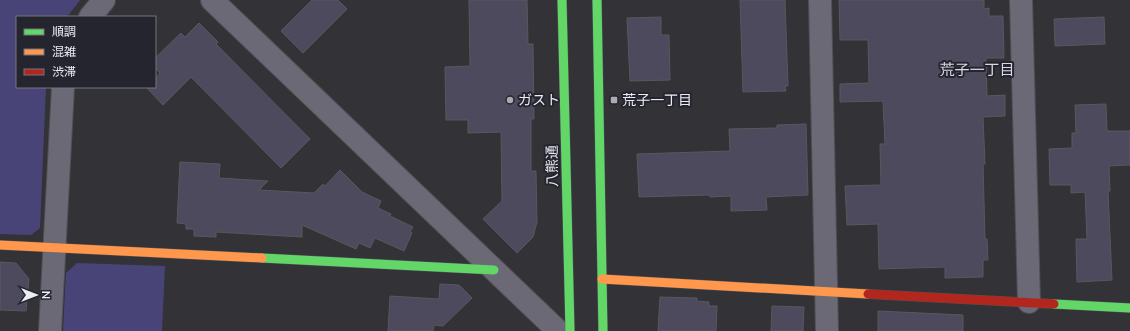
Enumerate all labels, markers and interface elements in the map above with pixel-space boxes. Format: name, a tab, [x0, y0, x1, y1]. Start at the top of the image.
legend	[16, 16, 156, 88]
text: 順調	[52, 24, 76, 39]
text: 混雑	[52, 44, 76, 59]
district label: 荒子一丁目	[939, 60, 1015, 79]
text: 渋滞	[52, 64, 76, 79]
place label: ガスト	[518, 91, 560, 109]
place label: 荒子一丁目	[622, 91, 692, 109]
marker: ガスト	[505, 95, 515, 105]
marker: 荒子一丁目	[609, 95, 619, 105]
street label: 八熊通	[543, 145, 561, 187]
north arrow	[16, 275, 56, 315]
text: N	[39, 291, 53, 299]

